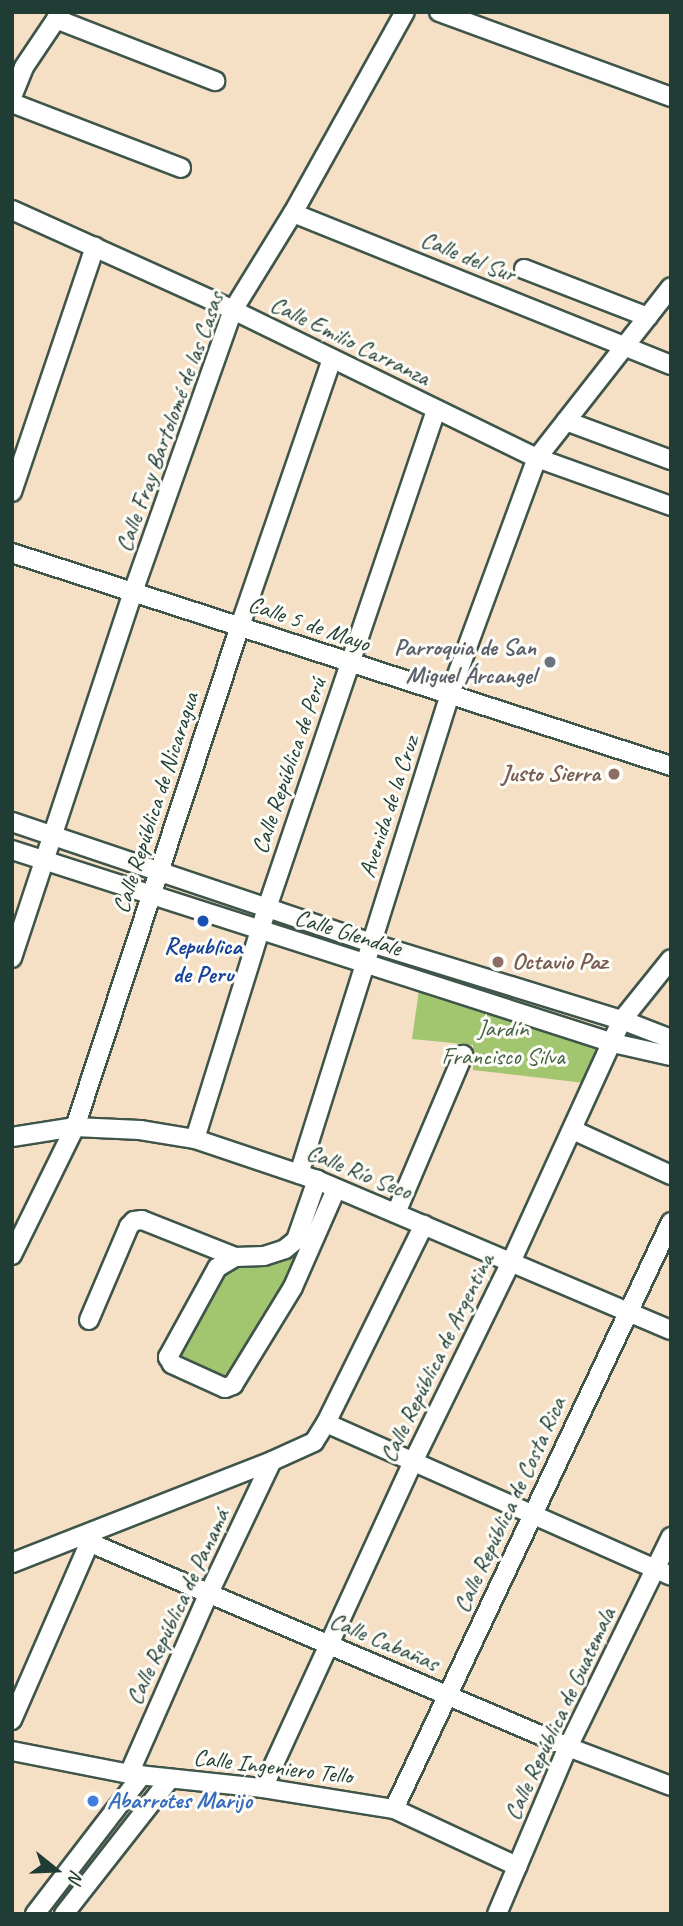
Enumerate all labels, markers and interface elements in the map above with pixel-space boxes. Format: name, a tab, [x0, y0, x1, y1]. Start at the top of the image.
street label: Calle del Sur	[417, 225, 519, 289]
street label: Calle Fray Bartolomé de las Casas	[110, 288, 230, 556]
street label: Calle Emilio Carranza	[266, 290, 434, 392]
street label: Calle 5 de Mayo	[244, 590, 374, 658]
place label: Parroquia de San Miguel Árcangel	[394, 634, 536, 690]
marker: Parroquia de San Miguel Árcangel	[542, 654, 558, 670]
street label: Calle República de Perú	[245, 674, 333, 858]
street label: Calle República de Nicaragua	[107, 689, 205, 917]
street label: Avenida de la Cruz	[352, 732, 426, 882]
place label: Justo Sierra	[501, 760, 600, 788]
marker: Justo Sierra	[606, 766, 622, 782]
street label: Calle Glendale	[292, 903, 404, 963]
marker: Republica de Peru	[195, 913, 211, 929]
place label: Republica de Peru	[164, 933, 242, 989]
place label: Octavio Paz	[512, 948, 607, 976]
marker: Octavio Paz	[490, 954, 506, 970]
park label: Jardín Francisco Silva	[441, 1015, 565, 1071]
street label: Calle Río Seco	[302, 1138, 416, 1206]
street label: Calle República de Argentina	[374, 1249, 500, 1467]
street label: Calle República de Costa Rica	[447, 1392, 573, 1618]
street label: Calle República de Panamá	[120, 1504, 236, 1710]
street label: Calle República de Guatemala	[498, 1602, 622, 1826]
street label: Calle Cabañas	[325, 1606, 443, 1678]
street label: Calle Ingeniero Tello	[192, 1743, 354, 1791]
place label: Abarrotes Marijo	[107, 1787, 252, 1815]
marker: Abarrotes Marijo	[85, 1793, 101, 1809]
north arrow	[21, 1835, 91, 1905]
text: N	[63, 1867, 89, 1886]

